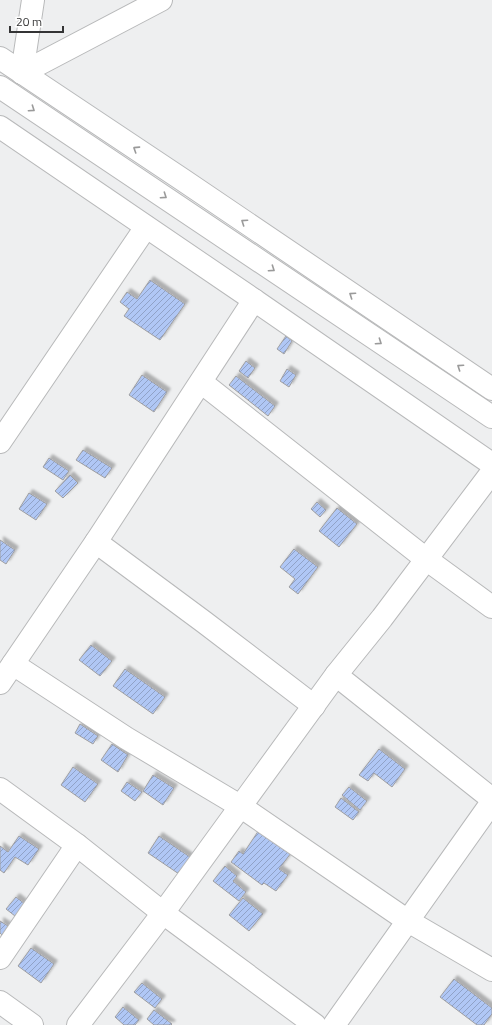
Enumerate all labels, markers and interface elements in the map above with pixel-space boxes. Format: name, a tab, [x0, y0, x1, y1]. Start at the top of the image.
scale bar	[10, 8, 63, 34]
text: 20 m	[16, 12, 42, 31]
one-way arrow	[28, 104, 35, 112]
one-way arrow	[133, 147, 140, 154]
one-way arrow	[160, 192, 167, 199]
one-way arrow	[241, 219, 248, 227]
one-way arrow	[267, 264, 274, 271]
one-way arrow	[349, 292, 356, 300]
one-way arrow	[375, 337, 382, 344]
one-way arrow	[457, 365, 464, 372]

